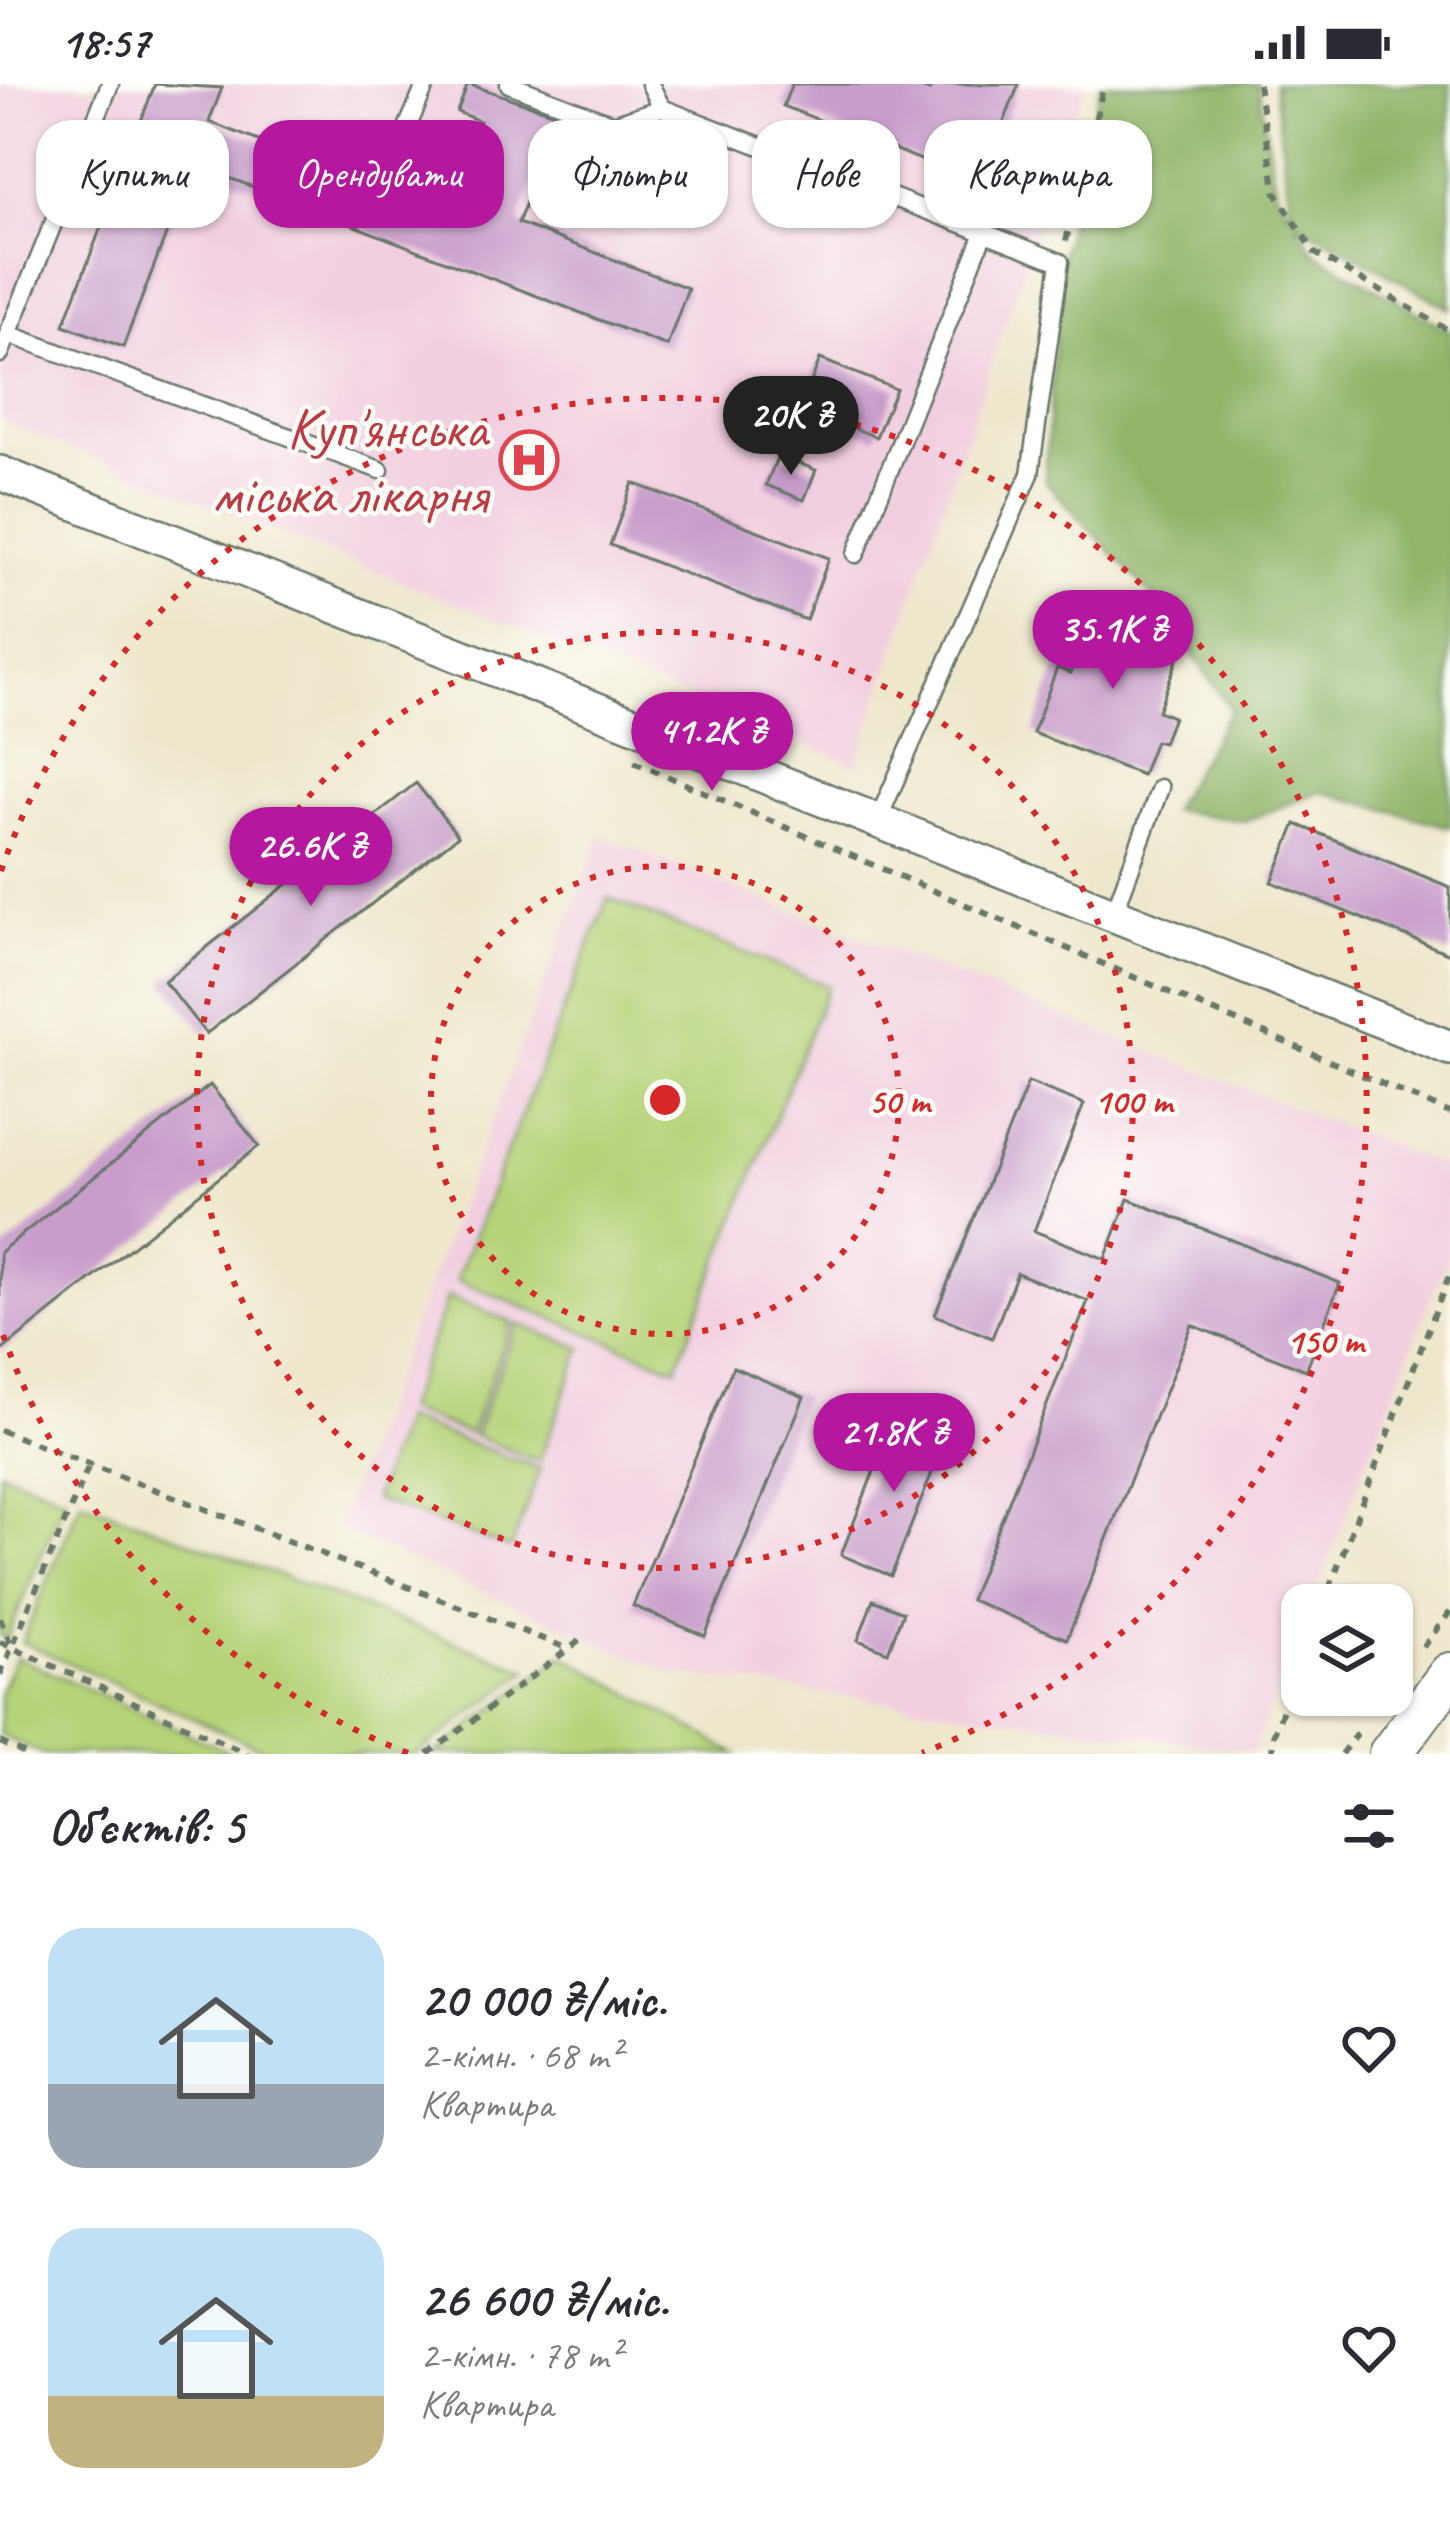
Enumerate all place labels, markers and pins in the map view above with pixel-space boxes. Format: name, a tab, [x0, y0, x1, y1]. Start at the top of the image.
pin: 20K ₴	[707, 376, 875, 478]
place label: Куп'янська міська лікарня	[212, 392, 491, 530]
hospital icon: Куп'янська міська лікарня	[498, 429, 560, 491]
pin: 35.1K ₴	[1002, 590, 1224, 692]
pin: 41.2K ₴	[601, 692, 823, 794]
pin: 26.6K ₴	[200, 807, 422, 909]
centre of rings	[644, 1079, 686, 1121]
pin: 21.8K ₴	[783, 1393, 1005, 1495]

